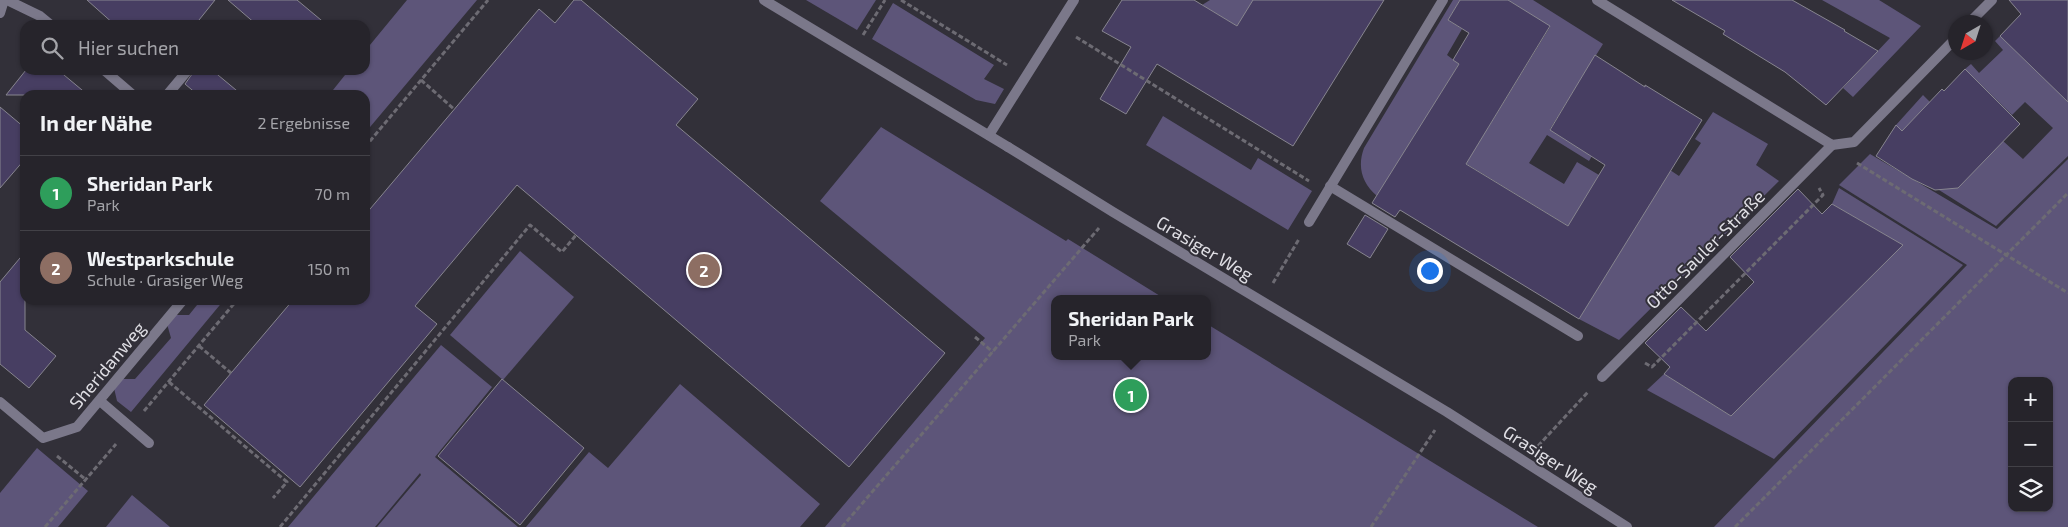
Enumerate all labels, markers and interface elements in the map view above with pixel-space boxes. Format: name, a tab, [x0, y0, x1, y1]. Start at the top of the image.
north arrow	[1948, 15, 1993, 60]
search box	[20, 20, 370, 75]
icon: search	[38, 34, 66, 62]
text: Hier suchen	[78, 36, 179, 59]
text: In der Nähe	[40, 110, 152, 135]
text: 2 Ergebnisse	[257, 113, 350, 132]
text: Sheridan Park	[87, 172, 213, 195]
text: 1	[53, 184, 59, 203]
text: 70 m	[315, 184, 350, 203]
street label: Otto-Sauler-Straße	[1641, 185, 1769, 313]
text: Park	[87, 195, 120, 214]
street label: Grasiger Weg	[1153, 211, 1257, 285]
text: Westparkschule	[87, 247, 234, 270]
pin: 2	[688, 251, 720, 289]
your location	[1417, 258, 1443, 284]
text: 2	[51, 259, 61, 278]
text: 150 m	[308, 259, 350, 278]
text: Schule · Grasiger Weg	[87, 270, 243, 289]
popup	[1051, 295, 1211, 360]
text: Sheridan Park	[1068, 307, 1194, 330]
street label: Sheridanweg	[64, 317, 150, 413]
text: Park	[1068, 330, 1101, 349]
pin: 1	[1115, 376, 1147, 414]
map controls	[2008, 377, 2053, 512]
button: +	[2008, 377, 2053, 422]
street label: Grasiger Weg	[1499, 420, 1603, 498]
button: −	[2008, 422, 2053, 467]
button: layers	[2008, 467, 2053, 512]

